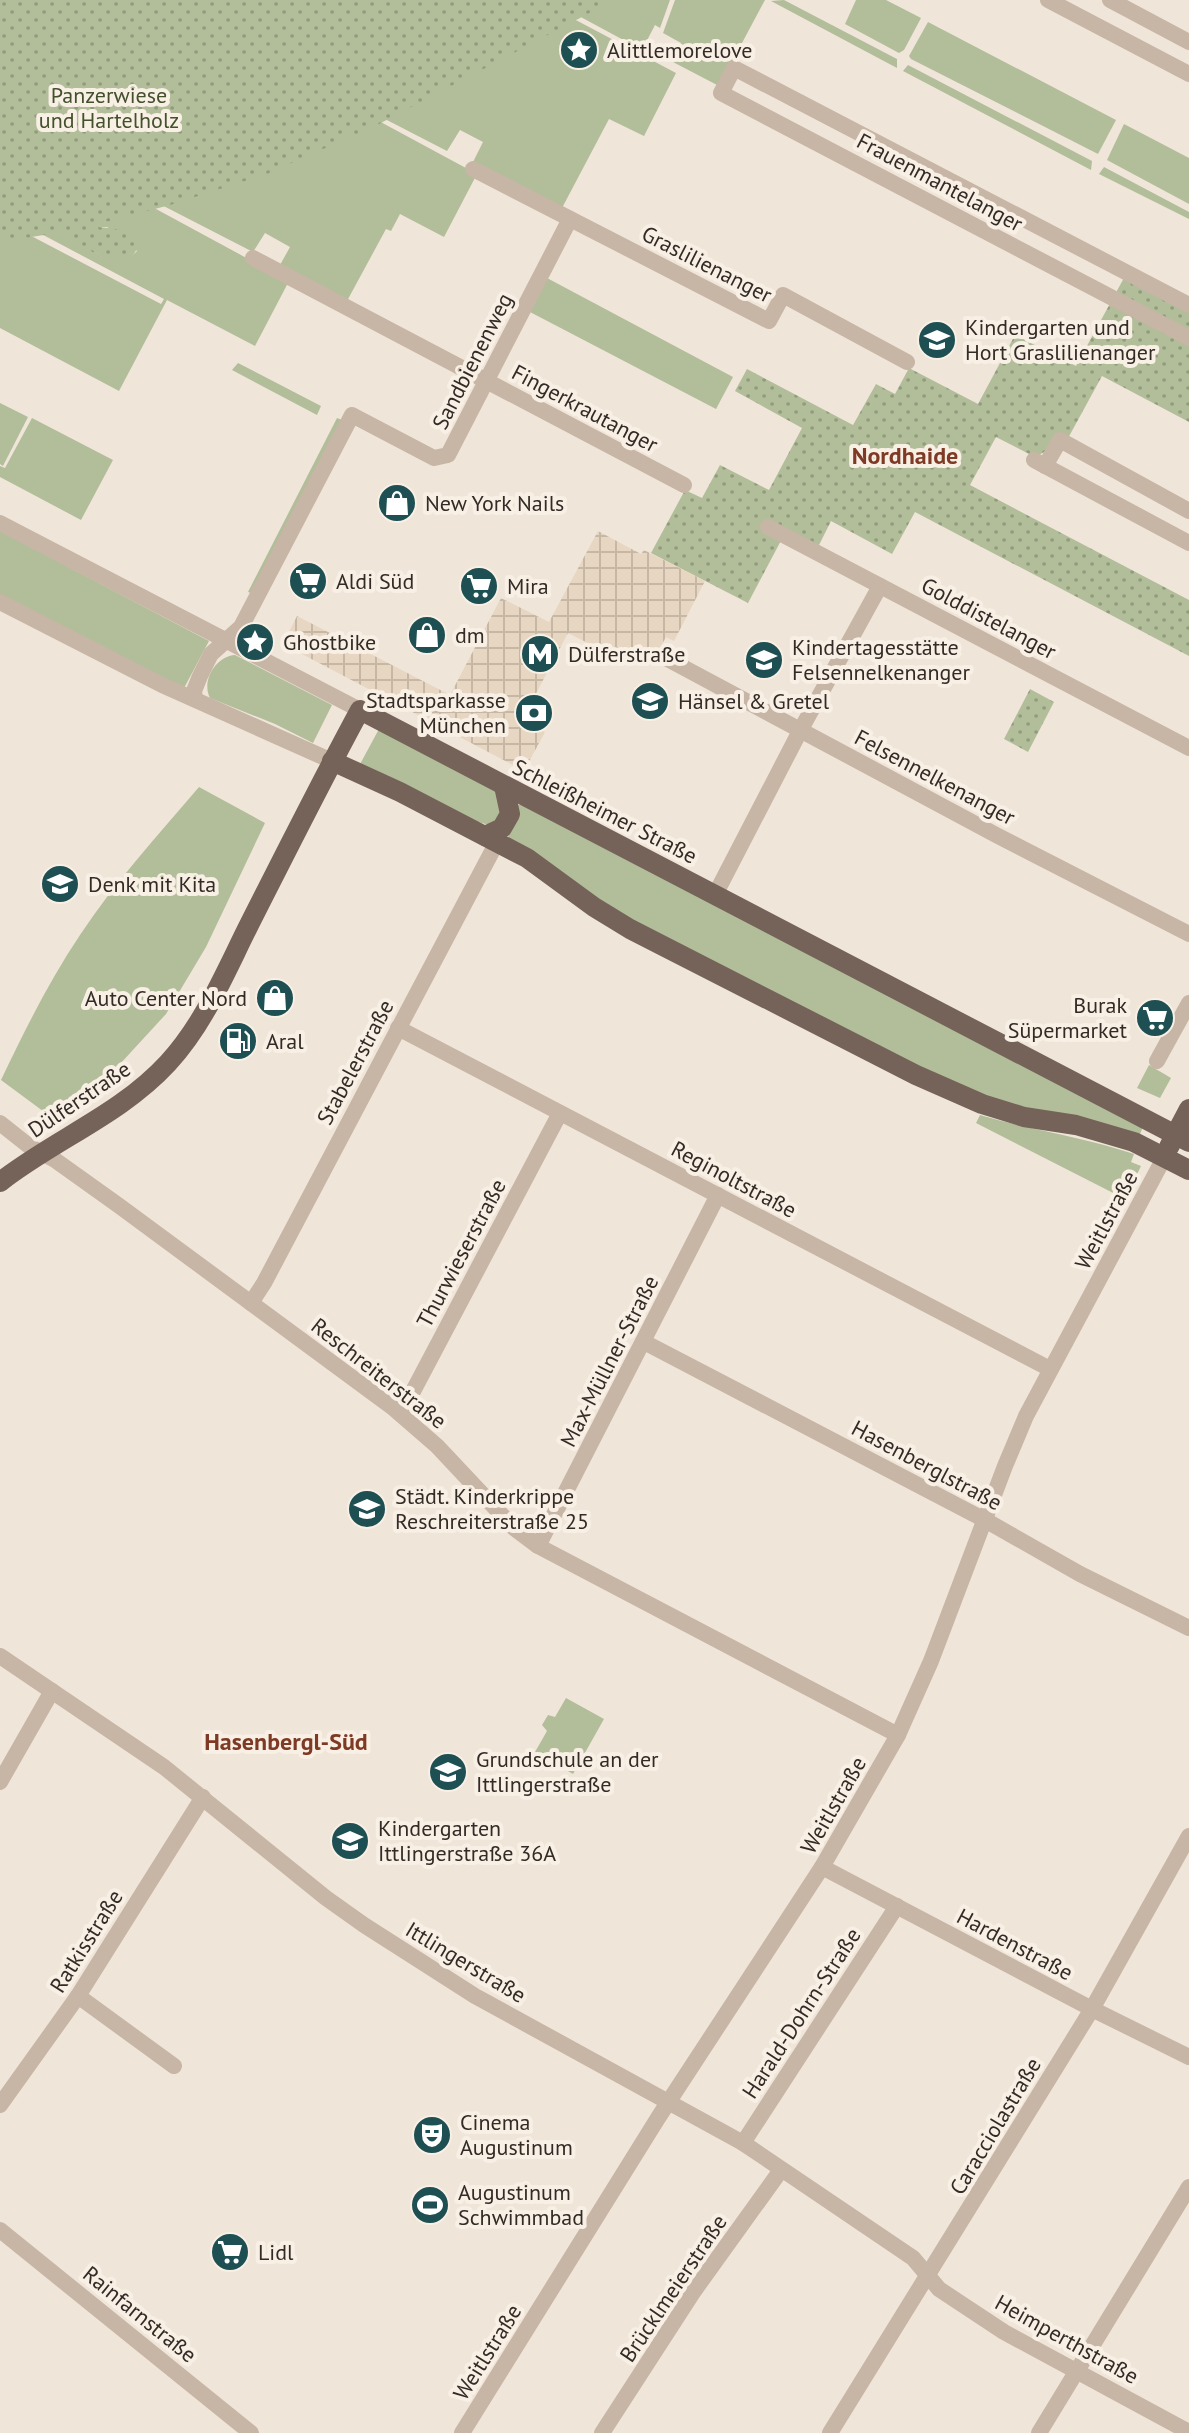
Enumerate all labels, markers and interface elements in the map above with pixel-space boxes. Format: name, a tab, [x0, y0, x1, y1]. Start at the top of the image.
place icon: Alittlemorelove	[558, 29, 600, 71]
place label: Alittlemorelove	[607, 36, 753, 64]
park label: Panzerwiese und Hartelholz	[39, 81, 179, 134]
street label: Frauenmantelanger	[852, 126, 1028, 238]
street label: Graslilienanger	[637, 219, 777, 309]
street label: Sandbienenweg	[426, 288, 518, 434]
place label: Kindergarten und Hort Graslilienanger	[965, 313, 1156, 366]
school or university icon: Kindergarten und Hort Graslilienanger	[916, 319, 958, 361]
street label: Fingerkrautanger	[507, 358, 663, 459]
district label: Nordhaide	[852, 440, 958, 471]
shop icon: New York Nails	[376, 482, 418, 524]
place label: New York Nails	[425, 489, 564, 517]
supermarket icon: Aldi Süd	[287, 560, 329, 602]
supermarket icon: Mira	[458, 565, 500, 607]
place label: Aldi Süd	[336, 567, 414, 595]
street label: Golddistelanger	[917, 571, 1062, 666]
place label: Mira	[507, 572, 549, 600]
shop icon: dm	[406, 614, 448, 656]
place icon: Ghostbike	[234, 621, 276, 663]
place label: dm	[455, 621, 485, 649]
place label: Ghostbike	[283, 628, 376, 656]
metro station icon: Dülferstraße	[519, 633, 561, 675]
place label: Kindertagesstätte Felsennelkenanger	[792, 633, 971, 686]
school or university icon: Kindertagesstätte Felsennelkenanger	[743, 639, 785, 681]
place label: Dülferstraße	[568, 640, 685, 668]
school or university icon: Hänsel & Gretel	[629, 680, 671, 722]
place label: Stadtsparkasse München	[366, 686, 506, 739]
place label: Hänsel & Gretel	[678, 687, 830, 715]
bank icon: Stadtsparkasse München	[513, 692, 555, 734]
street label: Felsennelkenanger	[850, 723, 1021, 831]
street label: Schleißheimer Straße	[508, 752, 702, 870]
school or university icon: Denk mit Kita	[39, 863, 81, 905]
place label: Denk mit Kita	[88, 870, 216, 898]
shop icon: Auto Center Nord	[254, 977, 296, 1019]
place label: Auto Center Nord	[85, 984, 247, 1012]
place label: Burak Süpermarket	[1008, 991, 1128, 1044]
street label: Stabelerstraße	[310, 995, 400, 1129]
supermarket icon: Burak Süpermarket	[1134, 997, 1176, 1039]
fuel station icon: Aral	[217, 1020, 259, 1062]
place label: Aral	[266, 1027, 304, 1055]
street label: Dülferstraße	[22, 1055, 136, 1143]
street label: Reginoltstraße	[667, 1134, 801, 1224]
street label: Weitlstraße	[1068, 1166, 1144, 1274]
street label: Thurwieserstraße	[410, 1174, 512, 1332]
street label: Max-Müllner-Straße	[554, 1270, 664, 1452]
street label: Reschreiterstraße	[306, 1311, 452, 1435]
street label: Hasenberglstraße	[847, 1414, 1007, 1516]
place label: Städt. Kinderkrippe Reschreiterstraße 25	[395, 1482, 589, 1535]
school or university icon: Städt. Kinderkrippe Reschreiterstraße 25	[346, 1488, 388, 1530]
district label: Hasenbergl-Süd	[204, 1726, 368, 1757]
place label: Grundschule an der Ittlingerstraße	[476, 1745, 659, 1798]
school or university icon: Grundschule an der Ittlingerstraße	[427, 1751, 469, 1793]
street label: Weitlstraße	[794, 1751, 872, 1859]
place label: Kindergarten Ittlingerstraße 36A	[378, 1814, 556, 1867]
school or university icon: Kindergarten Ittlingerstraße 36A	[329, 1820, 371, 1862]
street label: Ratkisstraße	[43, 1884, 129, 1998]
street label: Hardenstraße	[952, 1902, 1078, 1986]
street label: Ittlingerstraße	[401, 1915, 531, 2009]
street label: Harald-Dohrn-Straße	[735, 1922, 867, 2104]
street label: Caracciolastraße	[943, 2052, 1047, 2200]
place label: Cinema Augustinum	[460, 2108, 573, 2161]
theatre icon: Cinema Augustinum	[411, 2114, 453, 2156]
place label: Augustinum Schwimmbad	[458, 2178, 584, 2231]
sports icon: Augustinum Schwimmbad	[409, 2184, 451, 2226]
street label: Brücklmeierstraße	[613, 2209, 733, 2367]
supermarket icon: Lidl	[209, 2231, 251, 2273]
place label: Lidl	[258, 2238, 294, 2266]
street label: Rainfarnstraße	[77, 2260, 203, 2368]
street label: Heimperthstraße	[990, 2288, 1144, 2390]
street label: Weitlstraße	[447, 2299, 527, 2405]

